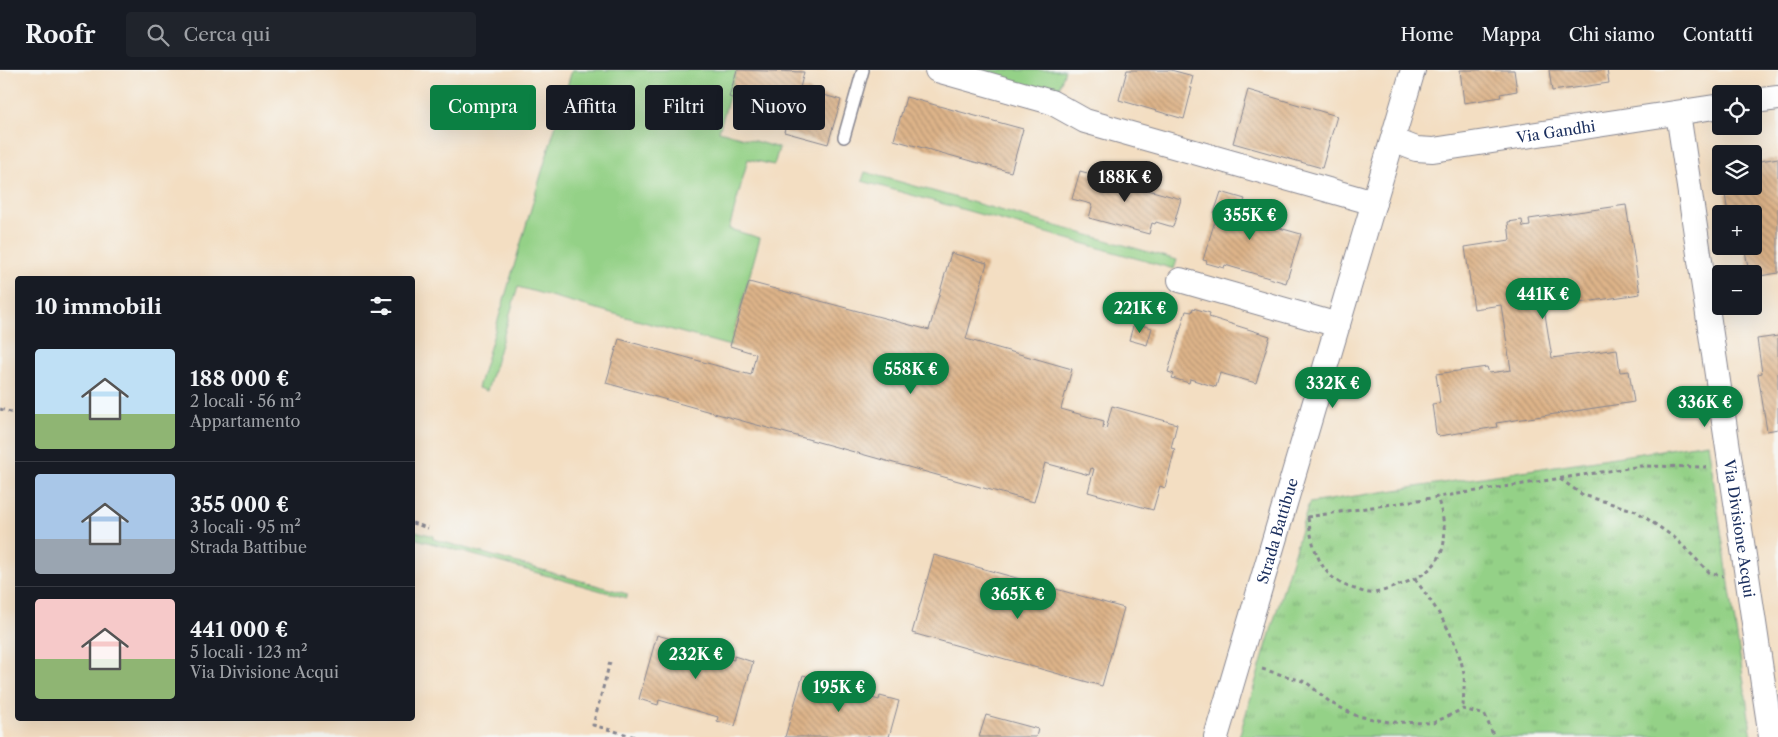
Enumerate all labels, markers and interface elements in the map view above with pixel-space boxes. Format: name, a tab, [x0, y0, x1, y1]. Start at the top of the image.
search box	[126, 12, 476, 57]
text: Roofr	[25, 20, 96, 49]
icon: search	[144, 21, 172, 49]
text: Cerca qui	[184, 23, 270, 46]
text: Home	[1401, 24, 1453, 46]
text: Mappa	[1481, 24, 1541, 46]
text: Chi siamo	[1569, 24, 1655, 46]
text: Contatti	[1683, 24, 1753, 46]
chip: Compra	[430, 85, 536, 130]
chip: Affitta	[546, 85, 635, 130]
chip: Filtri	[645, 85, 723, 130]
chip: Nuovo	[733, 85, 825, 130]
map controls	[1712, 85, 1762, 315]
button: locate	[1712, 85, 1762, 135]
street label: Via Gandhi	[1514, 116, 1597, 147]
button: layers	[1712, 145, 1762, 195]
pin: 188K €	[1084, 160, 1166, 203]
text: 188K €	[1098, 167, 1152, 187]
pin: 355K €	[1209, 198, 1291, 241]
text: 355K €	[1223, 205, 1277, 225]
button: +	[1712, 205, 1762, 255]
button: −	[1712, 265, 1762, 315]
pin: 441K €	[1502, 278, 1584, 320]
text: 441K €	[1517, 284, 1569, 304]
icon: filters	[367, 292, 395, 320]
pin: 221K €	[1099, 292, 1181, 334]
text: 10 immobili	[35, 294, 162, 319]
text: 221K €	[1114, 298, 1166, 318]
pin: 558K €	[870, 352, 952, 395]
text: 558K €	[884, 359, 938, 379]
text: 188 000 €	[190, 366, 289, 391]
pin: 332K €	[1292, 366, 1374, 409]
icon: home	[75, 369, 135, 429]
text: 332K €	[1306, 373, 1360, 393]
pin: 336K €	[1664, 386, 1746, 428]
text: 2 locali · 56 m²	[190, 391, 301, 411]
text: 336K €	[1678, 392, 1732, 412]
text: Appartamento	[190, 411, 300, 431]
street label: Via Divisione Acqui	[1720, 457, 1760, 599]
street label: Strada Battibue	[1252, 476, 1302, 586]
text: 355 000 €	[190, 492, 289, 517]
icon: home	[75, 494, 135, 554]
text: 3 locali · 95 m²	[190, 517, 301, 537]
text: Strada Battibue	[190, 537, 307, 557]
pin: 365K €	[977, 578, 1059, 620]
text: 365K €	[991, 584, 1045, 604]
text: 441 000 €	[190, 617, 288, 642]
icon: home	[75, 619, 135, 679]
pin: 232K €	[655, 638, 737, 680]
text: 5 locali · 123 m²	[190, 642, 307, 662]
text: 232K €	[669, 644, 723, 664]
text: Via Divisione Acqui	[190, 662, 339, 682]
pin: 195K €	[798, 670, 880, 713]
text: 195K €	[813, 677, 865, 697]

